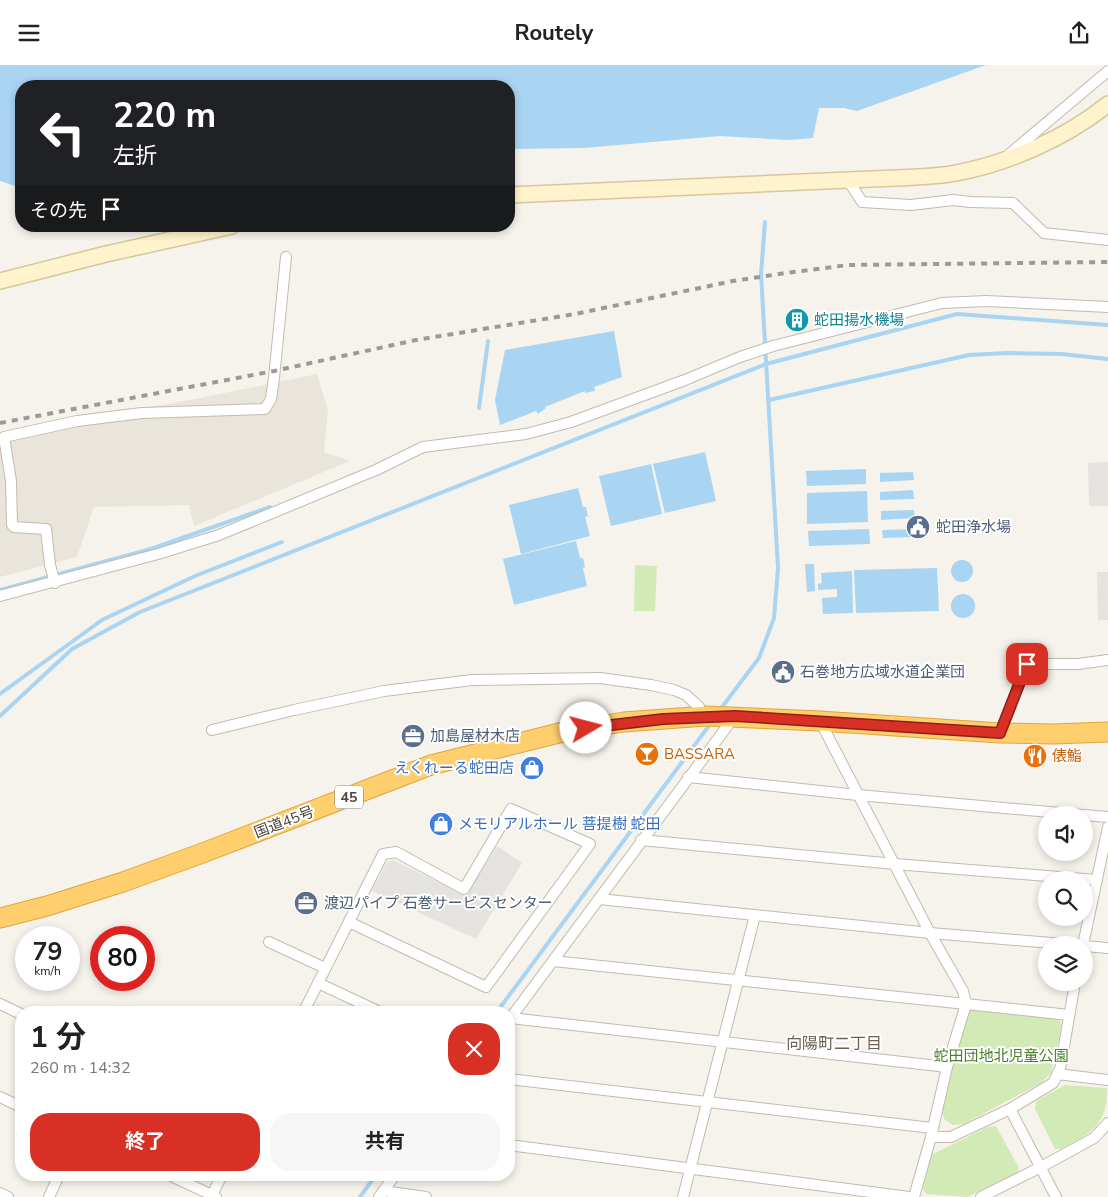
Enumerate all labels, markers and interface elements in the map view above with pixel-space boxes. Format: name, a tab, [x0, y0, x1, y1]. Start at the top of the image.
text: Routely	[515, 18, 593, 48]
icon: menu	[15, 19, 43, 47]
icon: share	[1065, 19, 1093, 47]
text: 220 m	[113, 92, 216, 139]
icon: left	[30, 100, 95, 165]
text: 左折	[113, 141, 157, 171]
icon: arrive	[97, 195, 125, 223]
text: その先	[30, 198, 87, 224]
building icon: 蛇田揚水機場	[784, 307, 810, 333]
place label: 蛇田揚水機場	[814, 310, 904, 330]
public building icon: 蛇田浄水場	[905, 514, 931, 540]
place label: 蛇田浄水場	[936, 517, 1011, 537]
pin	[1006, 643, 1048, 685]
icon: arrive	[1013, 650, 1041, 678]
public building icon: 石巻地方広域水道企業団	[770, 659, 796, 685]
place label: 石巻地方広域水道企業団	[800, 662, 965, 682]
position arrow	[559, 701, 611, 753]
office icon: 加島屋材木店	[400, 723, 426, 749]
place label: 加島屋材木店	[430, 726, 520, 746]
bar icon: BASSARA	[634, 741, 660, 767]
restaurant icon: 俵鮨	[1022, 743, 1048, 769]
place label: BASSARA	[664, 744, 735, 764]
place label: 俵鮨	[1052, 746, 1082, 766]
shop icon: えくれーる蛇田店	[519, 755, 545, 781]
place label: えくれーる蛇田店	[394, 758, 514, 778]
road number: 45	[335, 785, 363, 809]
street label: 国道45号	[251, 801, 317, 843]
map controls	[1038, 806, 1093, 991]
button: sound	[1038, 806, 1093, 861]
shop icon: メモリアルホール 菩提樹 蛇田	[428, 811, 454, 837]
place label: メモリアルホール 菩提樹 蛇田	[458, 814, 661, 834]
button: search	[1038, 871, 1093, 926]
office icon: 渡辺パイプ 石巻サービスセンター	[293, 890, 319, 916]
place label: 渡辺パイプ 石巻サービスセンター	[324, 893, 553, 913]
speed limit sign: 80	[90, 926, 155, 991]
text: 79	[32, 935, 63, 969]
button: layers	[1038, 936, 1093, 991]
text: km/h	[34, 963, 61, 979]
text: 1 分	[30, 1017, 86, 1058]
button: close	[448, 1023, 500, 1075]
district label: 向陽町二丁目	[786, 1033, 882, 1055]
park label: 蛇田団地北児童公園	[933, 1046, 1069, 1066]
text: 260 m · 14:32	[30, 1057, 131, 1079]
button: 終了	[30, 1113, 260, 1171]
button: 共有	[270, 1113, 500, 1171]

